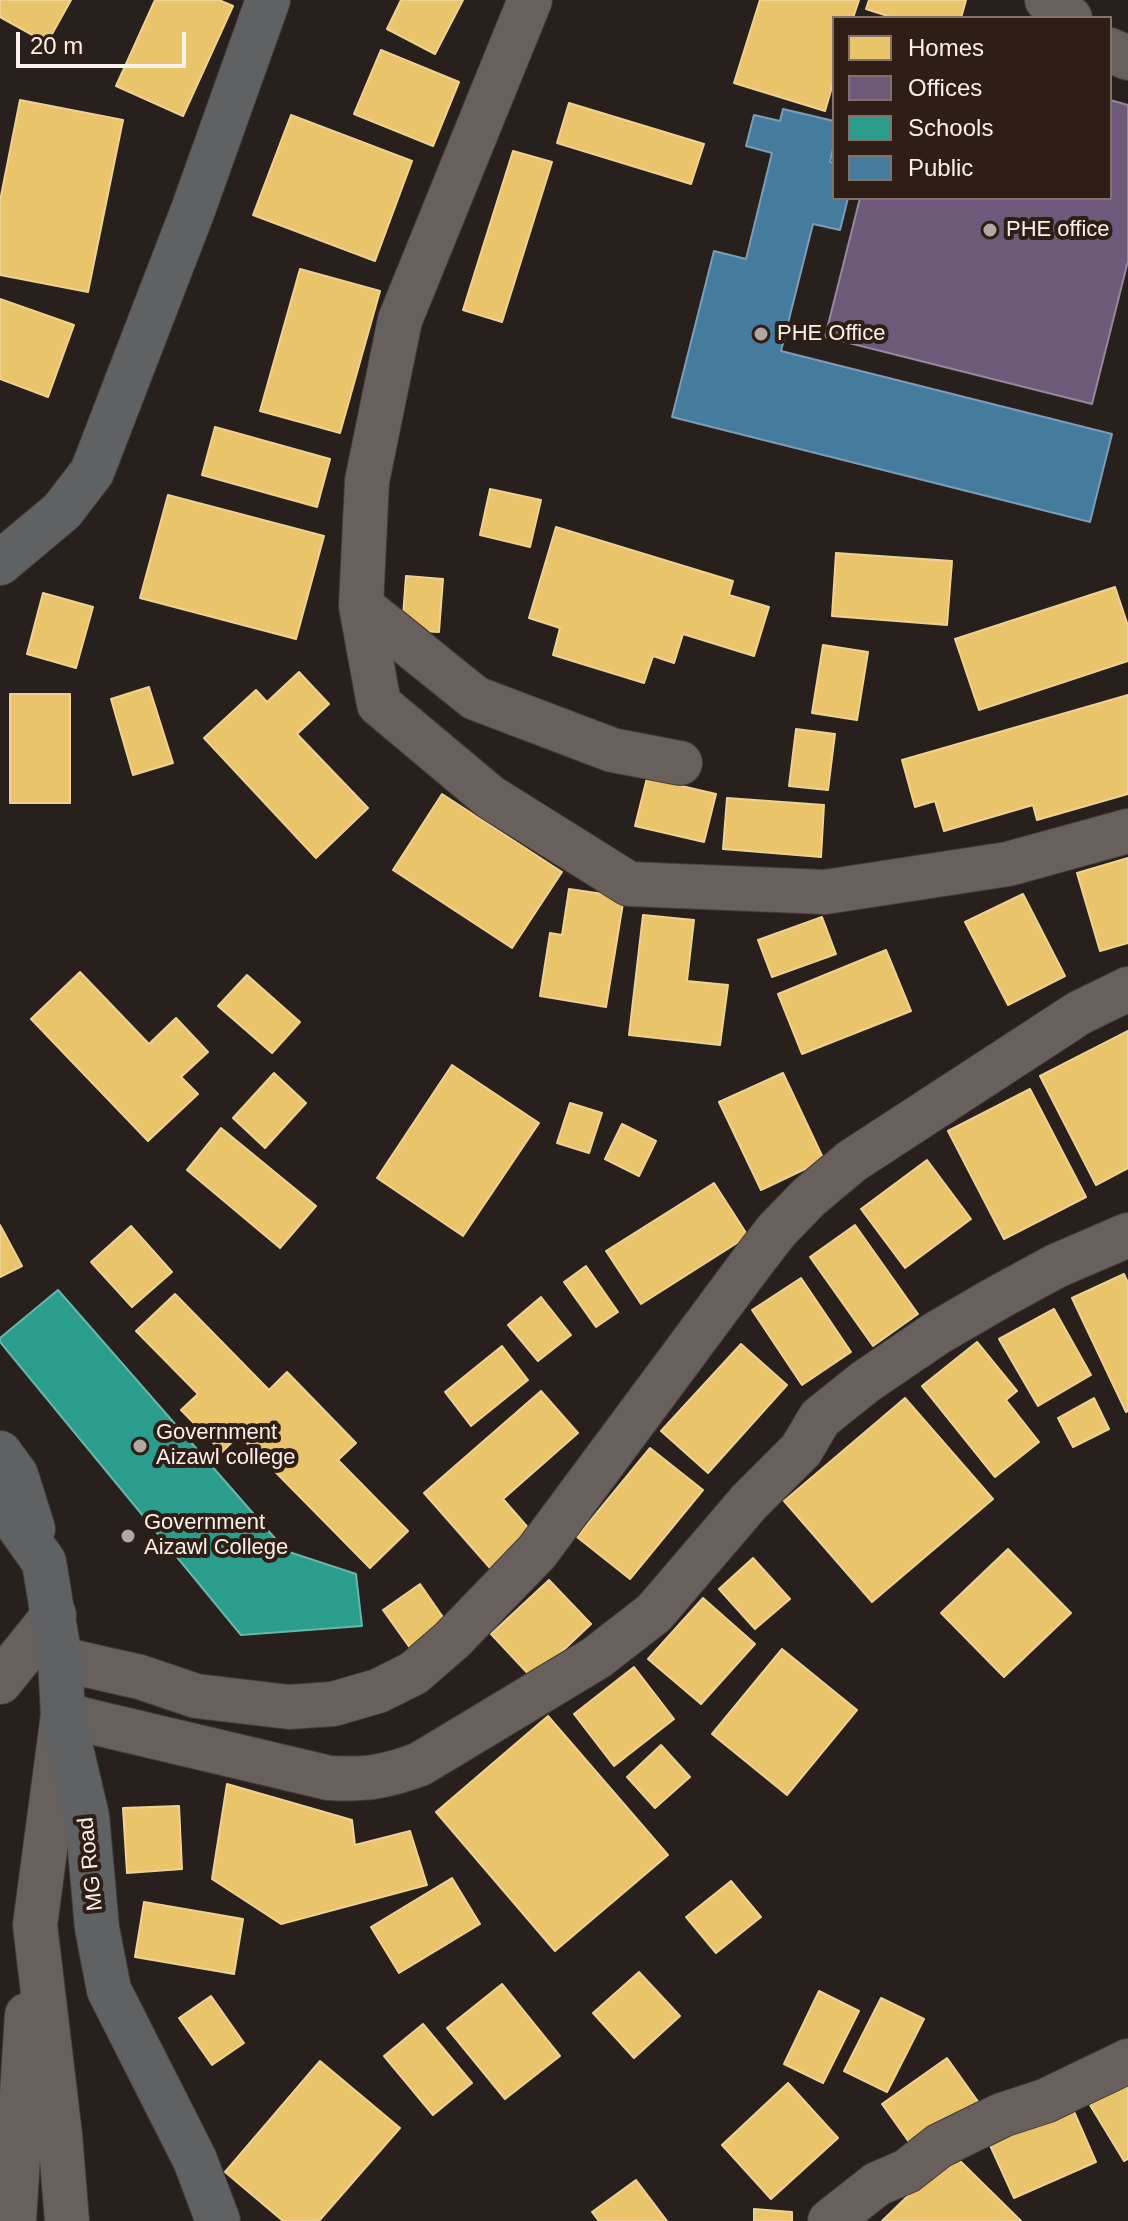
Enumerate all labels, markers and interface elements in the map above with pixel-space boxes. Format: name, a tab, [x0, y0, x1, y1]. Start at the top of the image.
scale bar	[20, 16, 190, 66]
legend	[832, 16, 1112, 200]
text: 20 m	[30, 32, 83, 59]
text: Homes	[908, 34, 984, 61]
text: Offices	[908, 74, 982, 101]
text: Schools	[908, 114, 993, 141]
text: Public	[908, 154, 973, 181]
place label: PHE office	[1006, 217, 1110, 243]
marker: PHE office	[981, 221, 999, 239]
place label: PHE Office	[777, 321, 885, 347]
marker: PHE Office	[752, 325, 770, 343]
place label: Government Aizawl college	[156, 1420, 295, 1472]
marker: Government Aizawl college	[131, 1437, 149, 1455]
place label: Government Aizawl College	[144, 1510, 288, 1562]
marker: Government Aizawl College	[119, 1527, 137, 1545]
street label: MG Road	[73, 1816, 109, 1912]

